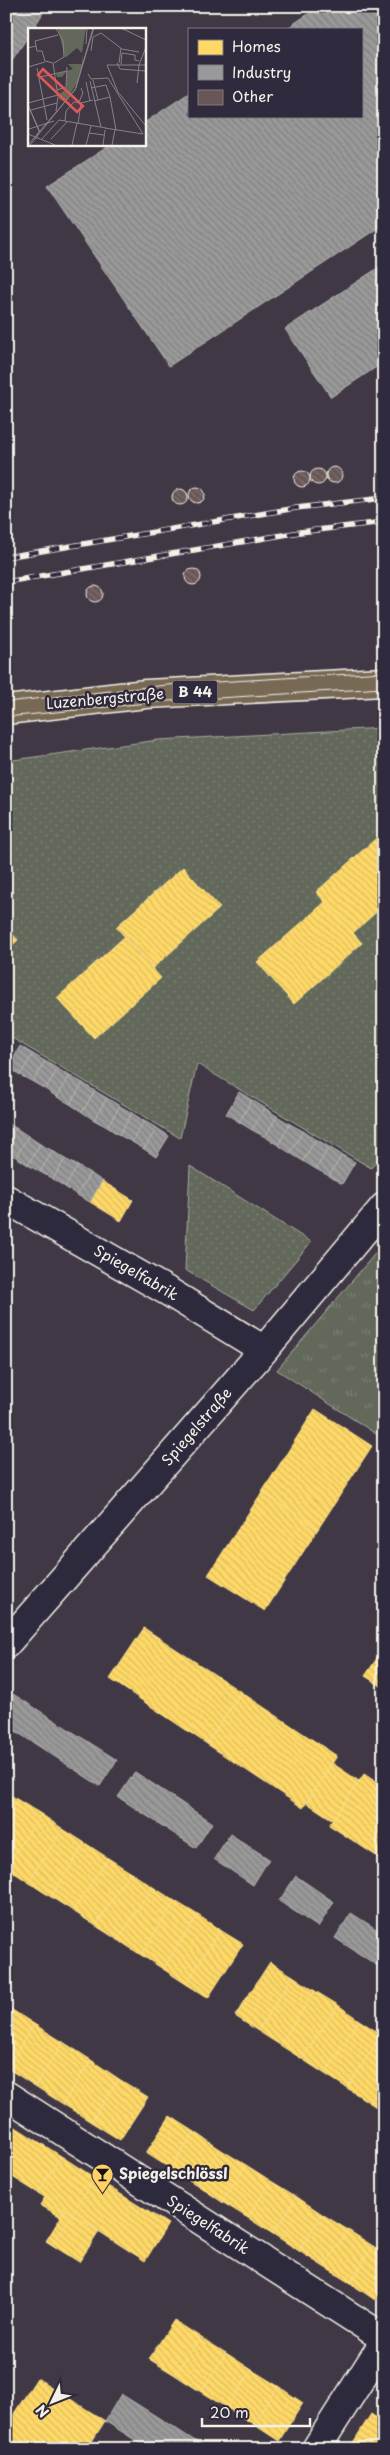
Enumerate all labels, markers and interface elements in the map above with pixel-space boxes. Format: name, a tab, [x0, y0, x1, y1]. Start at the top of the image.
inset map	[28, 28, 145, 145]
legend	[188, 28, 362, 118]
text: Homes	[232, 34, 281, 57]
text: Industry	[232, 60, 291, 83]
text: Other	[232, 84, 273, 107]
road number: B 44	[172, 680, 218, 704]
street label: Luzenbergstraße	[45, 681, 165, 714]
street label: Spiegelfabrik	[90, 1238, 184, 1305]
street label: Spiegelstraße	[155, 1382, 237, 1470]
place label: Spiegelschlössl	[119, 2161, 228, 2184]
bar icon: Spiegelschlössl	[91, 2162, 115, 2193]
street label: Spiegelfabrik	[163, 2188, 255, 2259]
north arrow	[28, 2378, 78, 2428]
scale bar	[202, 2395, 310, 2427]
text: N	[31, 2400, 54, 2422]
text: 20 m	[210, 2400, 249, 2423]

